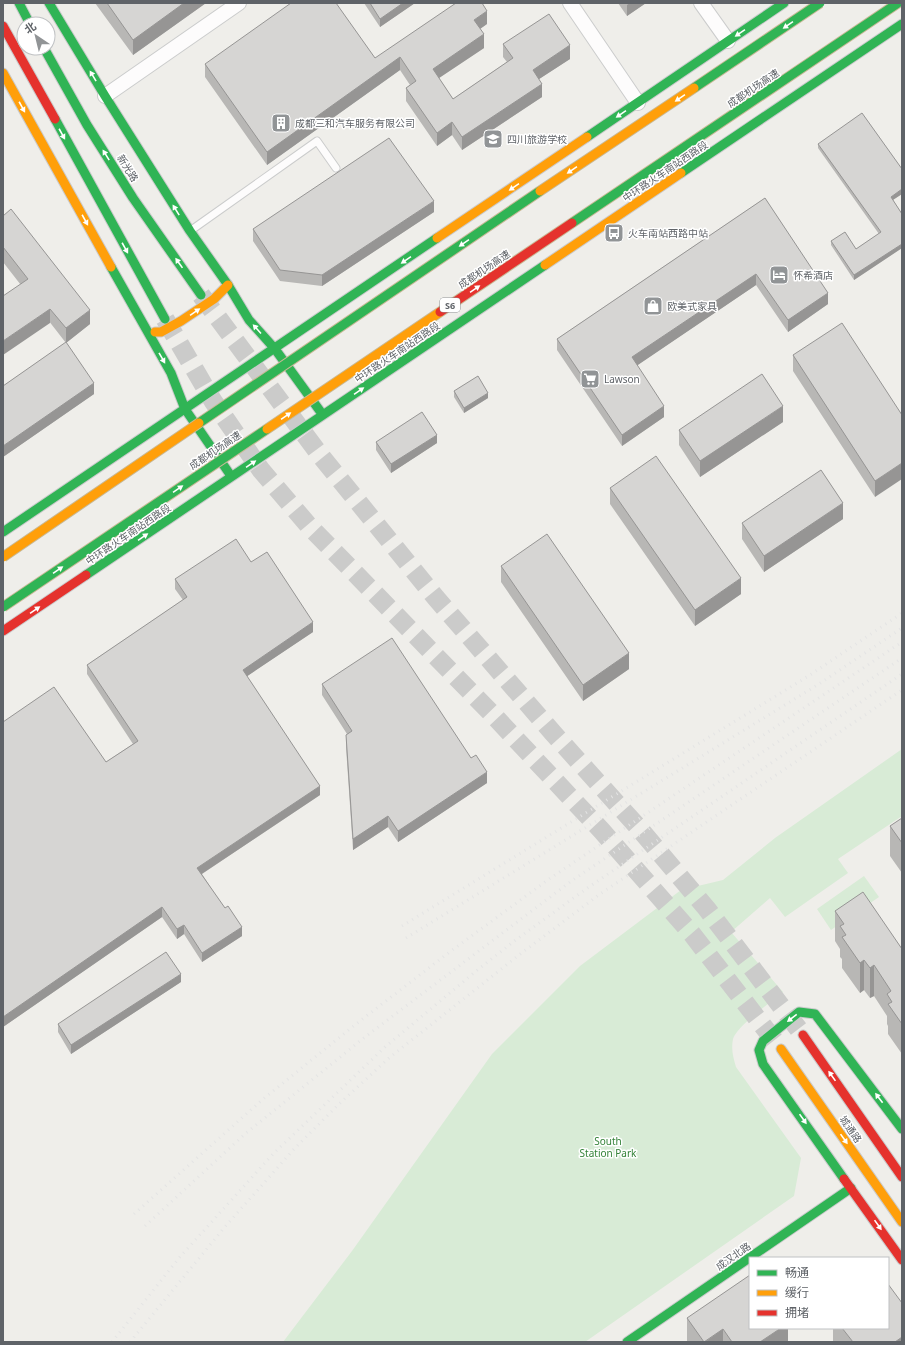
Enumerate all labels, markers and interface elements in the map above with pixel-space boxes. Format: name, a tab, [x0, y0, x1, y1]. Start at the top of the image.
north arrow	[16, 16, 56, 56]
text: 北	[21, 18, 39, 37]
one-way arrow	[783, 21, 793, 29]
one-way arrow	[735, 29, 746, 37]
street label: 成都机场高速	[724, 65, 782, 111]
one-way arrow	[89, 71, 97, 81]
one-way arrow	[674, 94, 686, 101]
one-way arrow	[19, 101, 25, 113]
one-way arrow	[616, 110, 627, 118]
building icon: 成都三和汽车服务有限公司	[270, 112, 292, 134]
place label: 成都三和汽车服务有限公司	[295, 116, 415, 130]
one-way arrow	[59, 128, 66, 140]
school or university icon: 四川旅游学校	[482, 128, 504, 150]
place label: 四川旅游学校	[507, 132, 567, 146]
street label: 中环路火车南站西路段	[620, 137, 710, 205]
one-way arrow	[103, 149, 110, 161]
street label: 新光路	[114, 152, 142, 184]
one-way arrow	[567, 166, 577, 174]
one-way arrow	[509, 183, 519, 191]
one-way arrow	[173, 204, 180, 216]
one-way arrow	[82, 215, 88, 226]
bus stop icon: 火车南站西路中站	[603, 222, 625, 244]
place label: 火车南站西路中站	[628, 226, 708, 240]
one-way arrow	[459, 239, 470, 247]
one-way arrow	[122, 242, 129, 253]
street label: 成都机场高速	[455, 246, 513, 292]
one-way arrow	[401, 256, 411, 264]
one-way arrow	[175, 258, 183, 268]
hotel icon: 怀希酒店	[768, 264, 790, 286]
place label: 怀希酒店	[793, 268, 833, 282]
one-way arrow	[469, 285, 480, 293]
shop icon: 欧美式家具	[642, 295, 664, 317]
road number: S6	[440, 298, 460, 312]
place label: 欧美式家具	[667, 299, 717, 313]
one-way arrow	[190, 308, 200, 316]
street label: 中环路火车南站西路段	[352, 318, 442, 386]
one-way arrow	[252, 324, 262, 334]
one-way arrow	[159, 352, 166, 364]
supermarket icon: Lawson	[579, 368, 601, 390]
place label: Lawson	[604, 372, 640, 386]
one-way arrow	[353, 387, 364, 395]
one-way arrow	[280, 412, 291, 420]
street label: 成都机场高速	[186, 427, 244, 473]
one-way arrow	[246, 460, 256, 468]
one-way arrow	[173, 485, 183, 493]
street label: 中环路火车南站西路段	[83, 500, 173, 568]
one-way arrow	[138, 533, 148, 541]
one-way arrow	[53, 566, 64, 574]
one-way arrow	[30, 606, 41, 614]
one-way arrow	[787, 1013, 798, 1022]
one-way arrow	[828, 1071, 836, 1081]
one-way arrow	[874, 1092, 883, 1103]
street label: 城通路	[837, 1113, 865, 1145]
one-way arrow	[798, 1114, 806, 1124]
one-way arrow	[840, 1133, 848, 1144]
park label: South Station Park	[580, 1134, 637, 1160]
one-way arrow	[873, 1220, 882, 1231]
street label: 成汉北路	[713, 1239, 753, 1273]
legend	[749, 1257, 889, 1329]
text: 畅通	[785, 1264, 809, 1281]
text: 缓行	[785, 1284, 809, 1301]
text: 拥堵	[785, 1304, 809, 1321]

